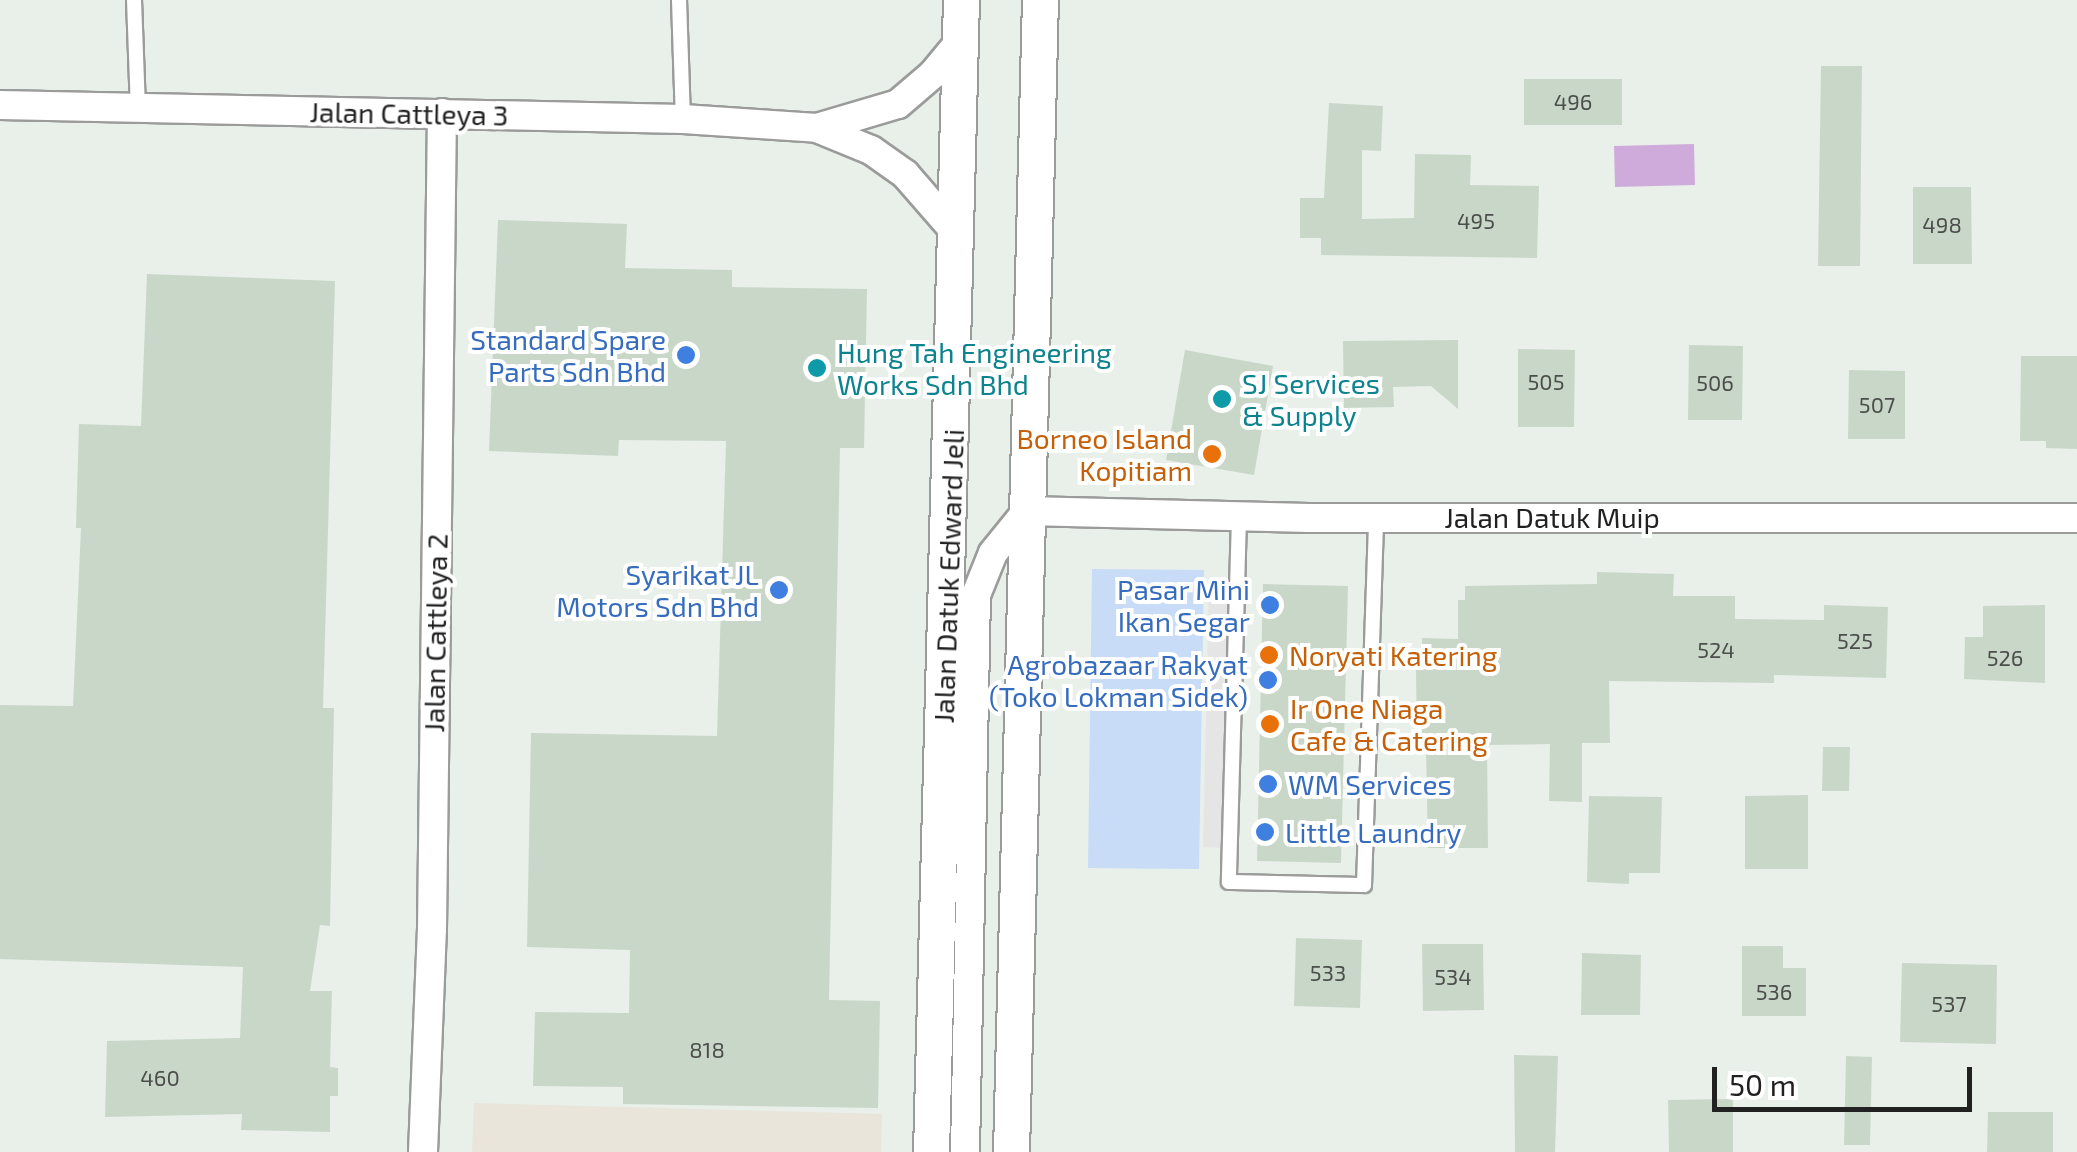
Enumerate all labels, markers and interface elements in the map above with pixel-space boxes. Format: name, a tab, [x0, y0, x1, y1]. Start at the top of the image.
house number: 496	[1554, 89, 1592, 115]
street label: Jalan Cattleya 3	[309, 94, 509, 132]
house number: 495	[1457, 208, 1495, 234]
house number: 498	[1922, 212, 1962, 238]
place label: Standard Spare Parts Sdn Bhd	[470, 322, 666, 388]
place label: Hung Tah Engineering Works Sdn Bhd	[837, 335, 1112, 401]
marker: Standard Spare Parts Sdn Bhd	[675, 344, 697, 366]
marker: Hung Tah Engineering Works Sdn Bhd	[806, 357, 828, 379]
place label: SJ Services & Supply	[1242, 366, 1380, 432]
house number: 505	[1528, 369, 1564, 395]
house number: 506	[1696, 370, 1734, 396]
marker: SJ Services & Supply	[1211, 388, 1233, 410]
house number: 507	[1859, 392, 1895, 418]
place label: Borneo Island Kopitiam	[1016, 421, 1192, 487]
street label: Jalan Datuk Edward Jeli	[926, 428, 970, 724]
marker: Borneo Island Kopitiam	[1201, 443, 1223, 465]
street label: Jalan Datuk Muip	[1444, 500, 1660, 534]
street label: Jalan Cattleya 2	[416, 533, 454, 733]
place label: Syarikat JL Motors Sdn Bhd	[556, 557, 759, 623]
place label: Pasar Mini Ikan Segar	[1116, 572, 1250, 638]
marker: Syarikat JL Motors Sdn Bhd	[768, 579, 790, 601]
marker: Pasar Mini Ikan Segar	[1259, 594, 1281, 616]
house number: 525	[1837, 628, 1873, 654]
house number: 524	[1697, 637, 1735, 663]
place label: Noryati Katering	[1289, 638, 1497, 672]
marker: Noryati Katering	[1258, 644, 1280, 666]
house number: 526	[1987, 645, 2023, 671]
place label: Agrobazaar Rakyat (Toko Lokman Sidek)	[989, 647, 1248, 713]
marker: Agrobazaar Rakyat (Toko Lokman Sidek)	[1257, 669, 1279, 691]
place label: Ir One Niaga Cafe & Catering	[1290, 691, 1488, 757]
marker: Ir One Niaga Cafe & Catering	[1259, 713, 1281, 735]
place label: WM Services	[1288, 767, 1452, 801]
marker: WM Services	[1257, 773, 1279, 795]
place label: Little Laundry	[1285, 815, 1461, 849]
marker: Little Laundry	[1254, 821, 1276, 843]
house number: 533	[1310, 960, 1346, 986]
house number: 534	[1434, 964, 1472, 990]
house number: 536	[1756, 979, 1792, 1005]
house number: 537	[1931, 991, 1967, 1017]
house number: 818	[689, 1037, 725, 1063]
scale bar	[1717, 1047, 1977, 1109]
house number: 460	[140, 1065, 180, 1091]
text: 50 m	[1729, 1066, 1796, 1102]

